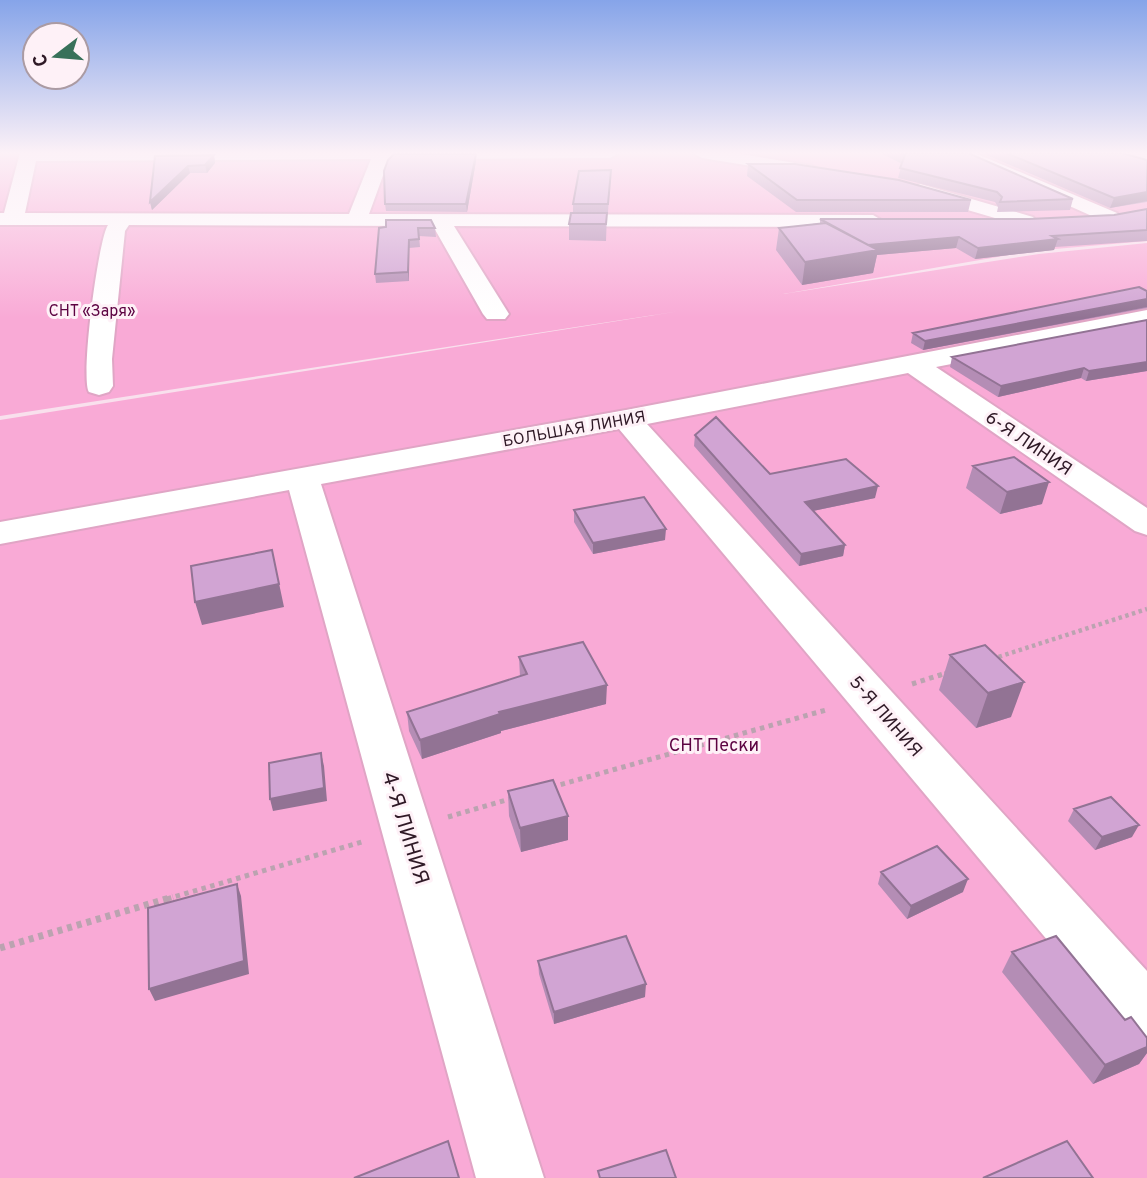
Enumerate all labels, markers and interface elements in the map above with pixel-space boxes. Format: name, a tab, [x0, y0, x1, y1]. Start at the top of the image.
north arrow	[21, 21, 91, 91]
text: С	[28, 51, 55, 69]
park label: СНТ «Заря»	[49, 302, 135, 322]
street label: 6-Я ЛИНИЯ	[980, 407, 1076, 482]
street label: БОЛЬШАЯ ЛИНИЯ	[501, 408, 647, 452]
street label: 5-Я ЛИНИЯ	[843, 672, 926, 762]
park label: СНТ Пески	[669, 735, 759, 758]
street label: 4-Я ЛИНИЯ	[375, 769, 435, 888]

